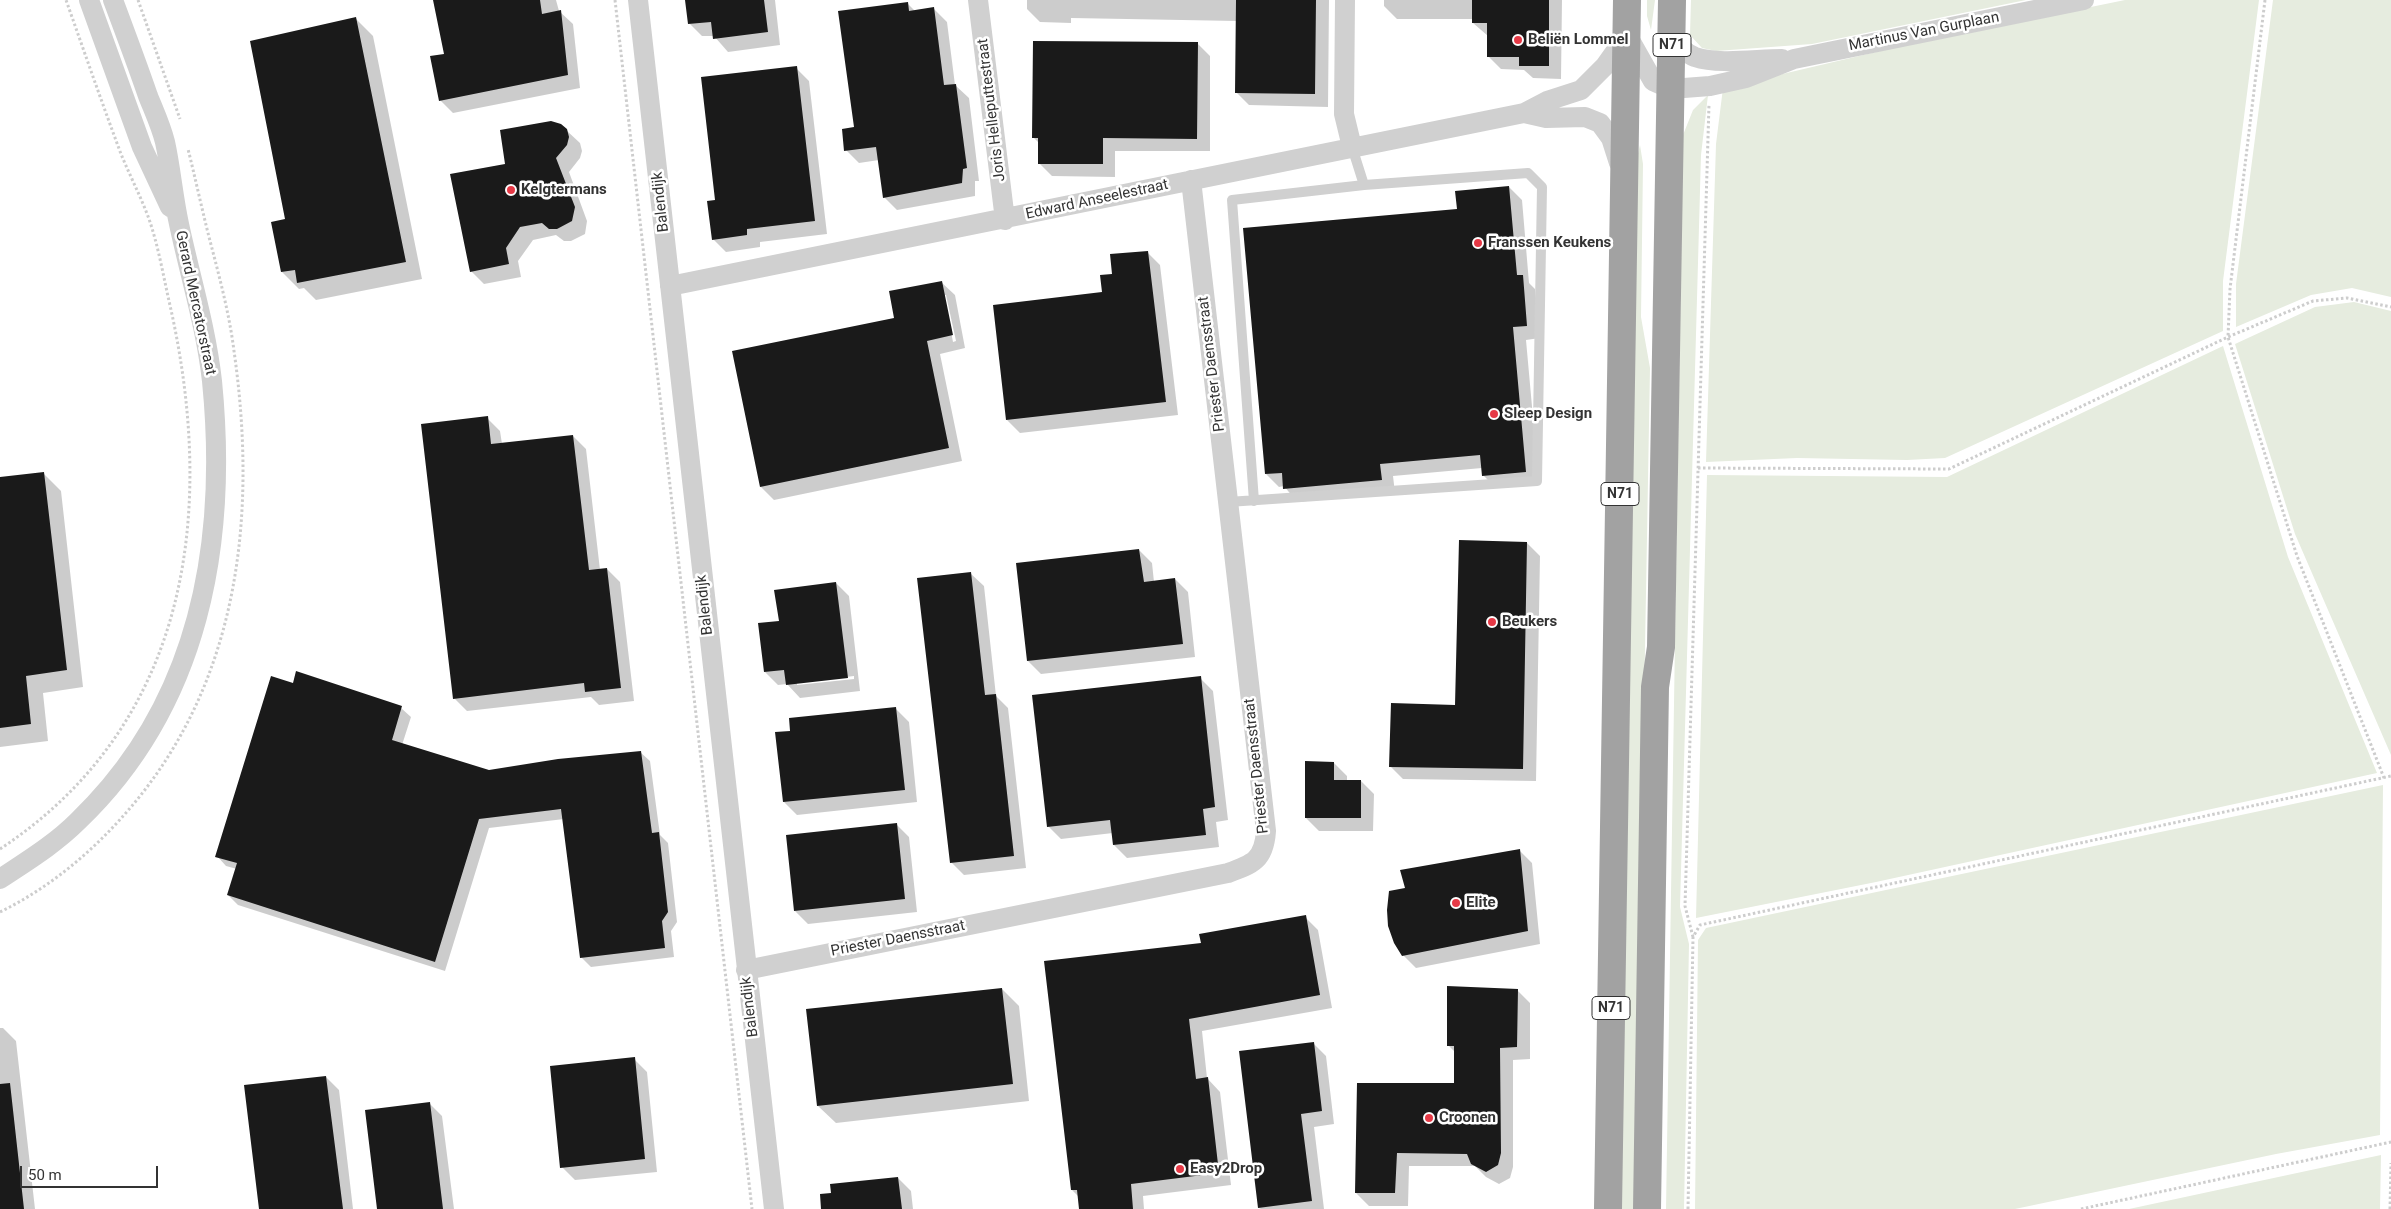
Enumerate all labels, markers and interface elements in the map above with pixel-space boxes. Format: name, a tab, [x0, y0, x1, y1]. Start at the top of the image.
street label: Martinus Van Gurplaan	[1847, 9, 2001, 55]
place label: Beliën Lommel	[1528, 31, 1628, 49]
marker: Beliën Lommel	[1512, 34, 1524, 46]
road number: N71	[1653, 34, 1691, 56]
street label: Joris Helleputtestraat	[974, 37, 1010, 183]
street label: Balendijk	[649, 171, 673, 233]
street label: Edward Anseelestraat	[1024, 176, 1170, 224]
place label: Kelgtermans	[521, 181, 607, 199]
marker: Kelgtermans	[505, 184, 517, 196]
street label: Gerard Mercatorstraat	[171, 229, 219, 377]
place label: Franssen Keukens	[1488, 234, 1611, 252]
marker: Franssen Keukens	[1472, 237, 1484, 249]
street label: Priester Daensstraat	[1195, 295, 1229, 433]
place label: Sleep Design	[1504, 405, 1592, 423]
marker: Sleep Design	[1488, 408, 1500, 420]
road number: N71	[1601, 482, 1639, 506]
street label: Balendijk	[693, 574, 717, 636]
place label: Beukers	[1502, 613, 1557, 631]
marker: Beukers	[1486, 616, 1498, 628]
street label: Priester Daensstraat	[1241, 697, 1273, 835]
place label: Elite	[1466, 894, 1496, 912]
marker: Elite	[1450, 897, 1462, 909]
street label: Priester Daensstraat	[829, 917, 967, 961]
street label: Balendijk	[737, 976, 763, 1038]
road number: N71	[1592, 996, 1630, 1020]
place label: Croonen	[1439, 1109, 1496, 1127]
marker: Croonen	[1423, 1112, 1435, 1124]
scale bar	[22, 1156, 160, 1188]
place label: Easy2Drop	[1190, 1160, 1262, 1178]
marker: Easy2Drop	[1174, 1163, 1186, 1175]
text: 50 m	[28, 1166, 62, 1184]

